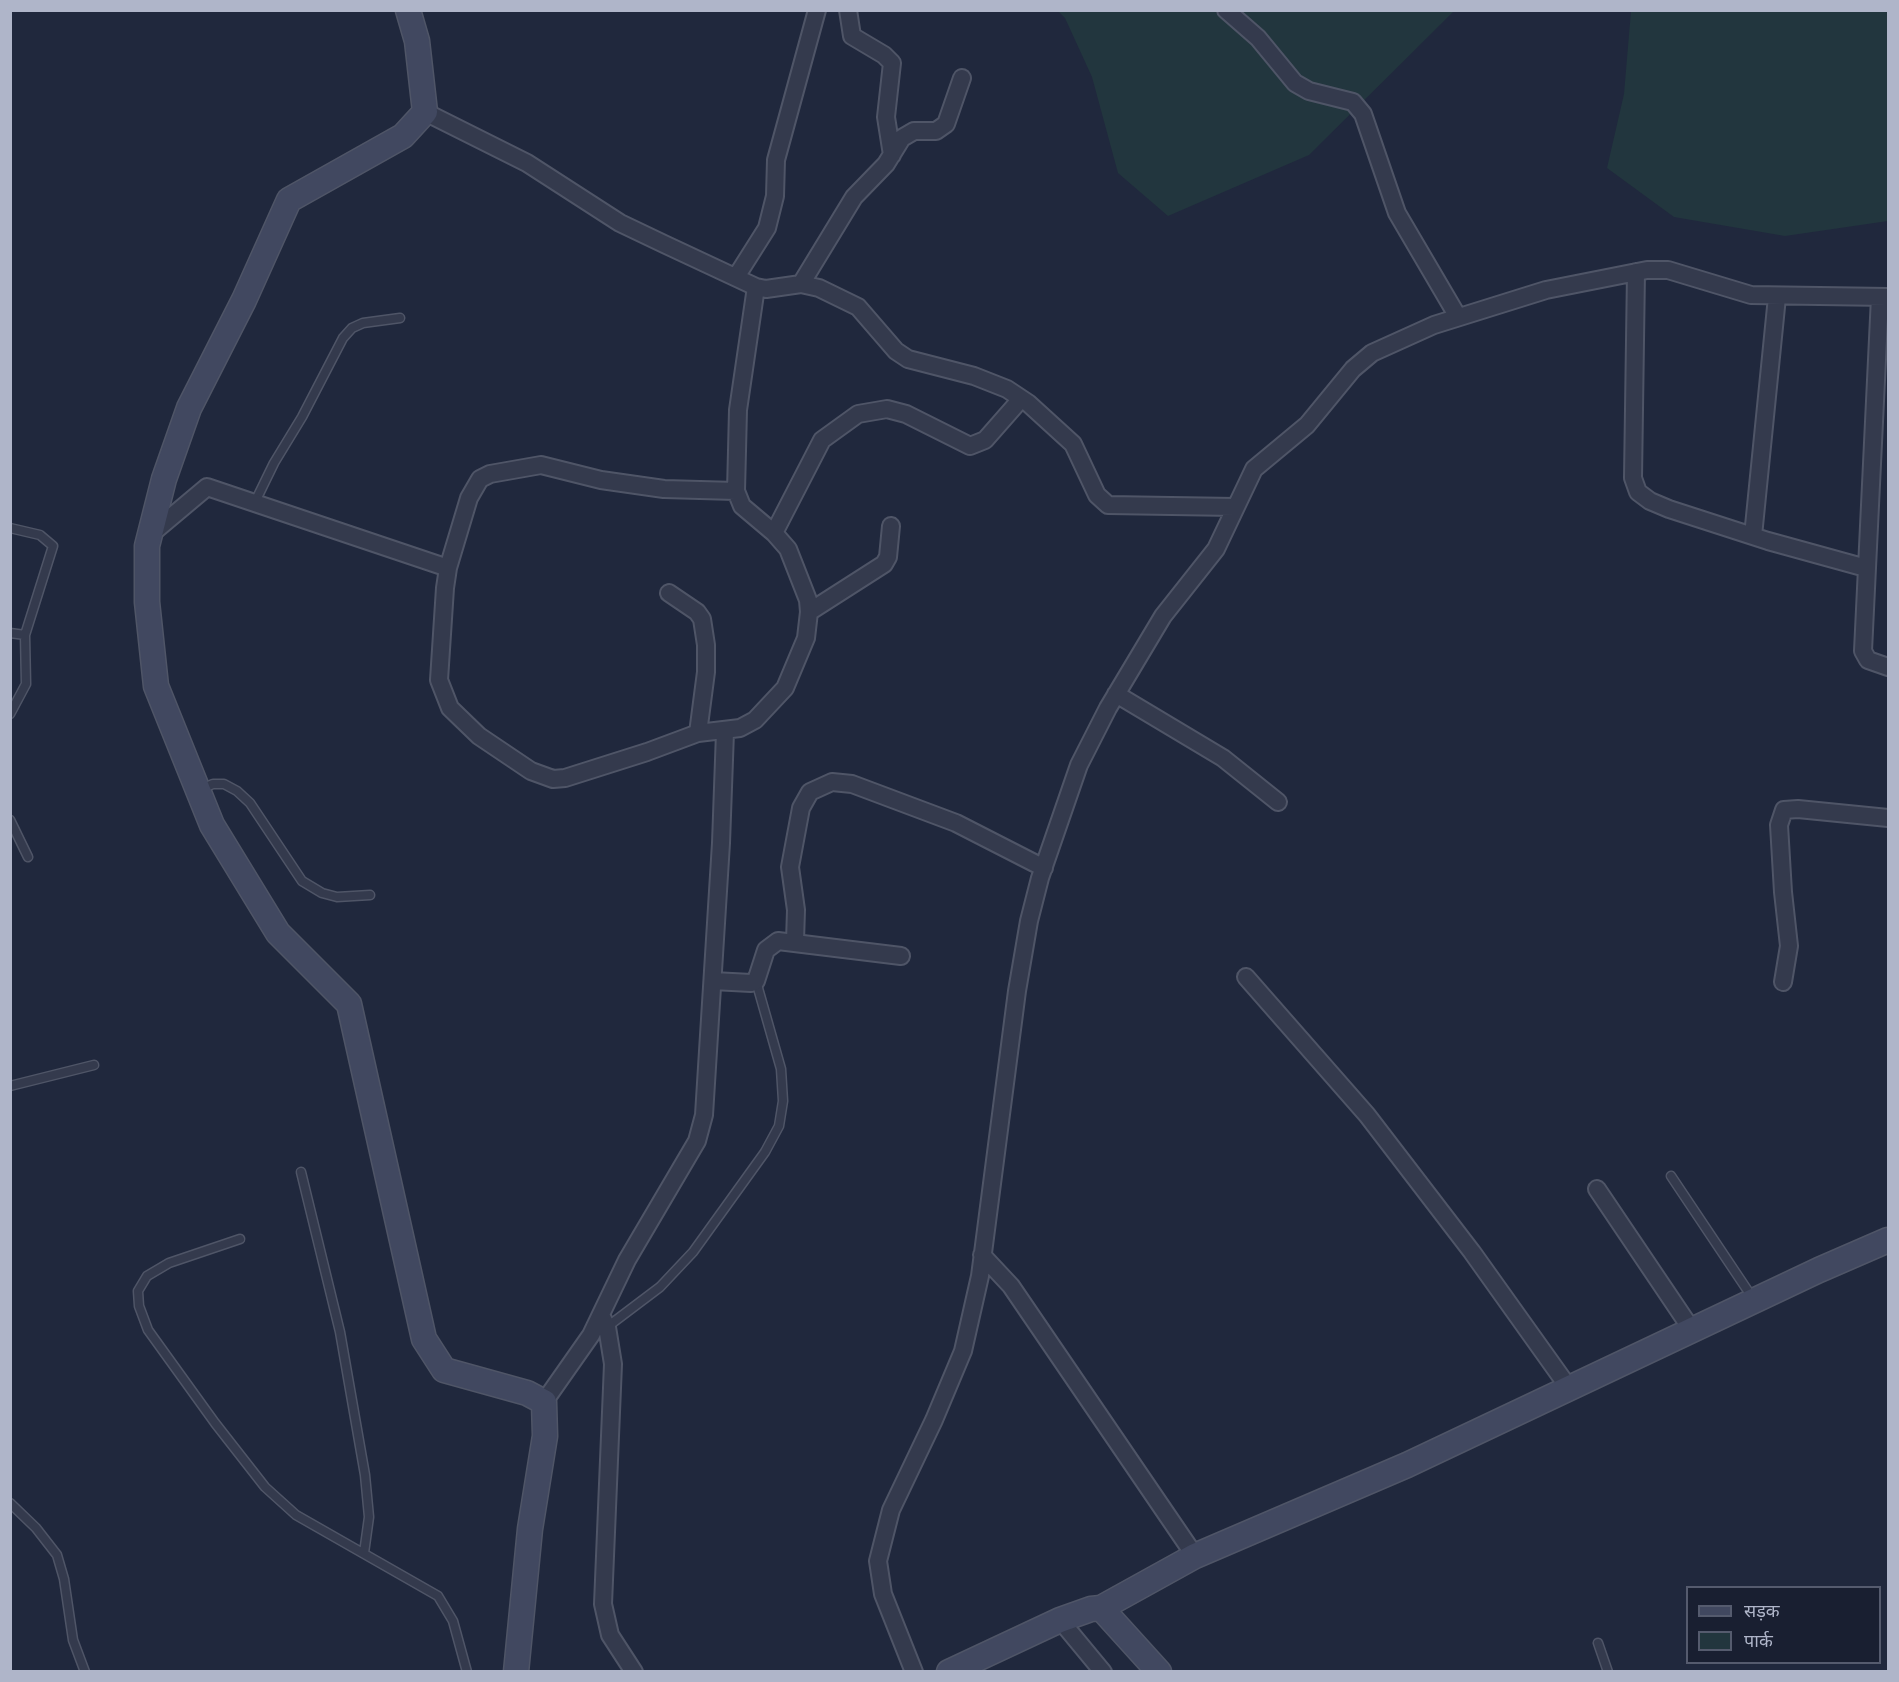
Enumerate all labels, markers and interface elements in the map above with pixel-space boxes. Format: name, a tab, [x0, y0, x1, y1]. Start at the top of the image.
legend	[1686, 1586, 1881, 1664]
text: सड़क	[1744, 1599, 1780, 1623]
text: पार्क	[1744, 1629, 1773, 1653]

